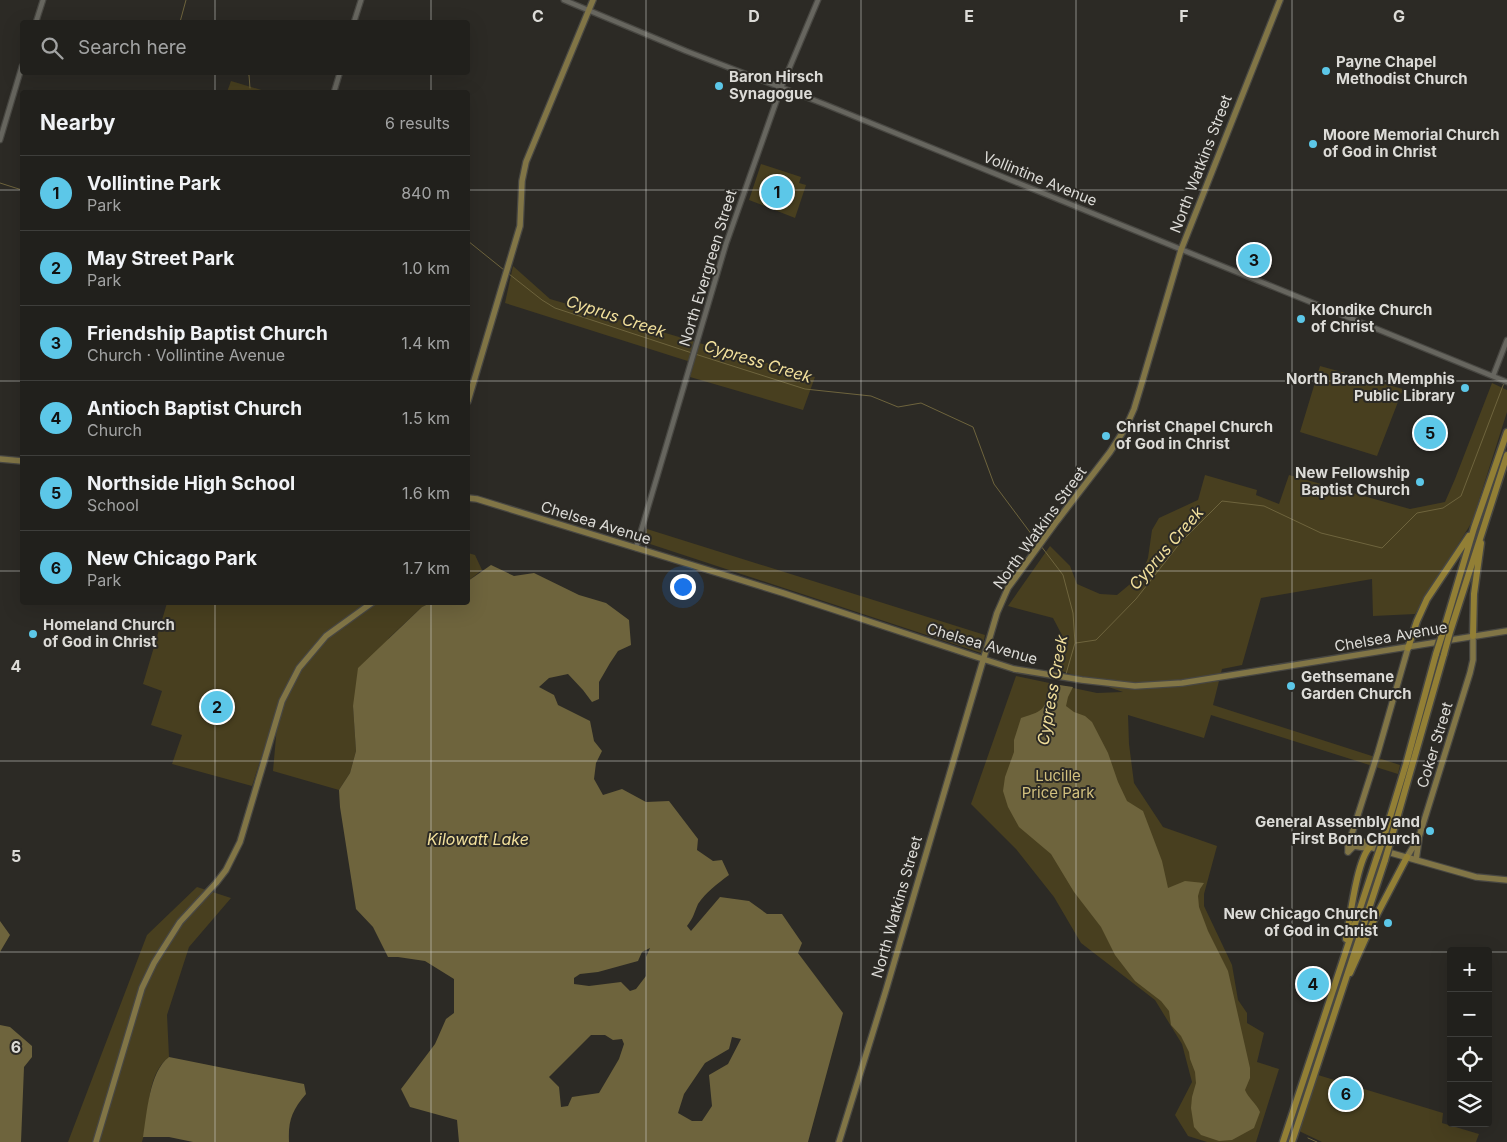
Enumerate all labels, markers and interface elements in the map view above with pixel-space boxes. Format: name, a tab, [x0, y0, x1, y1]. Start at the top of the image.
text: C	[532, 6, 544, 26]
text: D	[748, 6, 760, 26]
text: E	[964, 6, 974, 26]
text: F	[1179, 6, 1189, 26]
text: G	[1393, 6, 1405, 26]
search box	[20, 20, 470, 75]
icon: search	[38, 34, 66, 62]
text: Search here	[78, 36, 187, 59]
place label: Payne Chapel Methodist Church	[1336, 52, 1468, 88]
marker: Payne Chapel Methodist Church	[1320, 65, 1332, 77]
place label: Baron Hirsch Synagogue	[729, 67, 823, 103]
marker: Baron Hirsch Synagogue	[713, 80, 725, 92]
street label: North Watkins Street	[1165, 92, 1236, 236]
text: Nearby	[40, 110, 115, 135]
text: 6 results	[385, 113, 450, 133]
place label: Moore Memorial Church of God in Christ	[1323, 125, 1500, 161]
marker: Moore Memorial Church of God in Christ	[1307, 138, 1319, 150]
street label: Vollintine Avenue	[980, 147, 1100, 210]
text: Vollintine Park	[87, 172, 221, 195]
pin: 1	[761, 173, 793, 211]
text: 1	[53, 183, 59, 203]
text: 840 m	[401, 183, 450, 203]
street label: North Evergreen Street	[675, 187, 740, 349]
text: Park	[87, 195, 121, 215]
pin: 3	[1238, 241, 1270, 279]
text: May Street Park	[87, 247, 234, 270]
text: 2	[51, 258, 61, 278]
text: 1.0 km	[402, 258, 450, 278]
text: Park	[87, 270, 121, 290]
water label: Cyprus Creek	[564, 290, 669, 342]
place label: Klondike Church of Christ	[1311, 300, 1432, 336]
marker: Klondike Church of Christ	[1295, 313, 1307, 325]
text: Friendship Baptist Church	[87, 322, 328, 345]
text: 3	[51, 333, 61, 353]
text: 1.4 km	[401, 333, 450, 353]
water label: Cypress Creek	[702, 335, 814, 387]
text: Church · Vollintine Avenue	[87, 345, 285, 365]
place label: North Branch Memphis Public Library	[1286, 369, 1455, 405]
marker: North Branch Memphis Public Library	[1459, 382, 1471, 394]
text: Antioch Baptist Church	[87, 397, 302, 420]
text: 4	[51, 408, 61, 428]
text: 1.5 km	[402, 408, 450, 428]
pin: 5	[1414, 414, 1446, 452]
place label: Christ Chapel Church of God in Christ	[1116, 417, 1273, 453]
text: Church	[87, 420, 142, 440]
marker: Christ Chapel Church of God in Christ	[1100, 430, 1112, 442]
street label: North Watkins Street	[989, 463, 1090, 593]
place label: New Fellowship Baptist Church	[1295, 463, 1410, 499]
text: Northside High School	[87, 472, 295, 495]
marker: New Fellowship Baptist Church	[1414, 476, 1426, 488]
text: 5	[51, 483, 61, 503]
text: 1.6 km	[402, 483, 450, 503]
text: School	[87, 495, 139, 515]
street label: Chelsea Avenue	[539, 497, 654, 548]
water label: Cyprus Creek	[1124, 502, 1208, 594]
text: New Chicago Park	[87, 547, 257, 570]
text: 6	[51, 558, 61, 578]
text: 1.7 km	[403, 558, 450, 578]
text: Park	[87, 570, 121, 590]
your location	[670, 574, 696, 600]
place label: Homeland Church of God in Christ	[43, 615, 175, 651]
street label: Chelsea Avenue	[1333, 617, 1449, 656]
street label: Chelsea Avenue	[925, 619, 1040, 668]
marker: Homeland Church of God in Christ	[27, 628, 39, 640]
water label: Cypress Creek	[1032, 633, 1072, 747]
text: 4	[11, 656, 22, 676]
place label: Gethsemane Garden Church	[1301, 667, 1412, 703]
marker: Gethsemane Garden Church	[1285, 680, 1297, 692]
pin: 2	[201, 688, 233, 726]
street label: Coker Street	[1412, 700, 1457, 790]
park label: Lucille Price Park	[1022, 766, 1095, 802]
place label: General Assembly and First Born Church	[1255, 812, 1420, 848]
marker: General Assembly and First Born Church	[1424, 825, 1436, 837]
water label: Kilowatt Lake	[427, 829, 529, 849]
street label: North Watkins Street	[867, 834, 926, 980]
text: 5	[11, 846, 21, 866]
place label: New Chicago Church of God in Christ	[1223, 904, 1378, 940]
marker: New Chicago Church of God in Christ	[1382, 917, 1394, 929]
map controls	[1447, 947, 1492, 1127]
button: +	[1447, 947, 1492, 992]
pin: 4	[1297, 965, 1329, 1003]
button: −	[1447, 992, 1492, 1037]
text: 6	[11, 1037, 21, 1057]
button: locate	[1447, 1037, 1492, 1082]
pin: 6	[1330, 1075, 1362, 1113]
button: layers	[1447, 1082, 1492, 1127]

